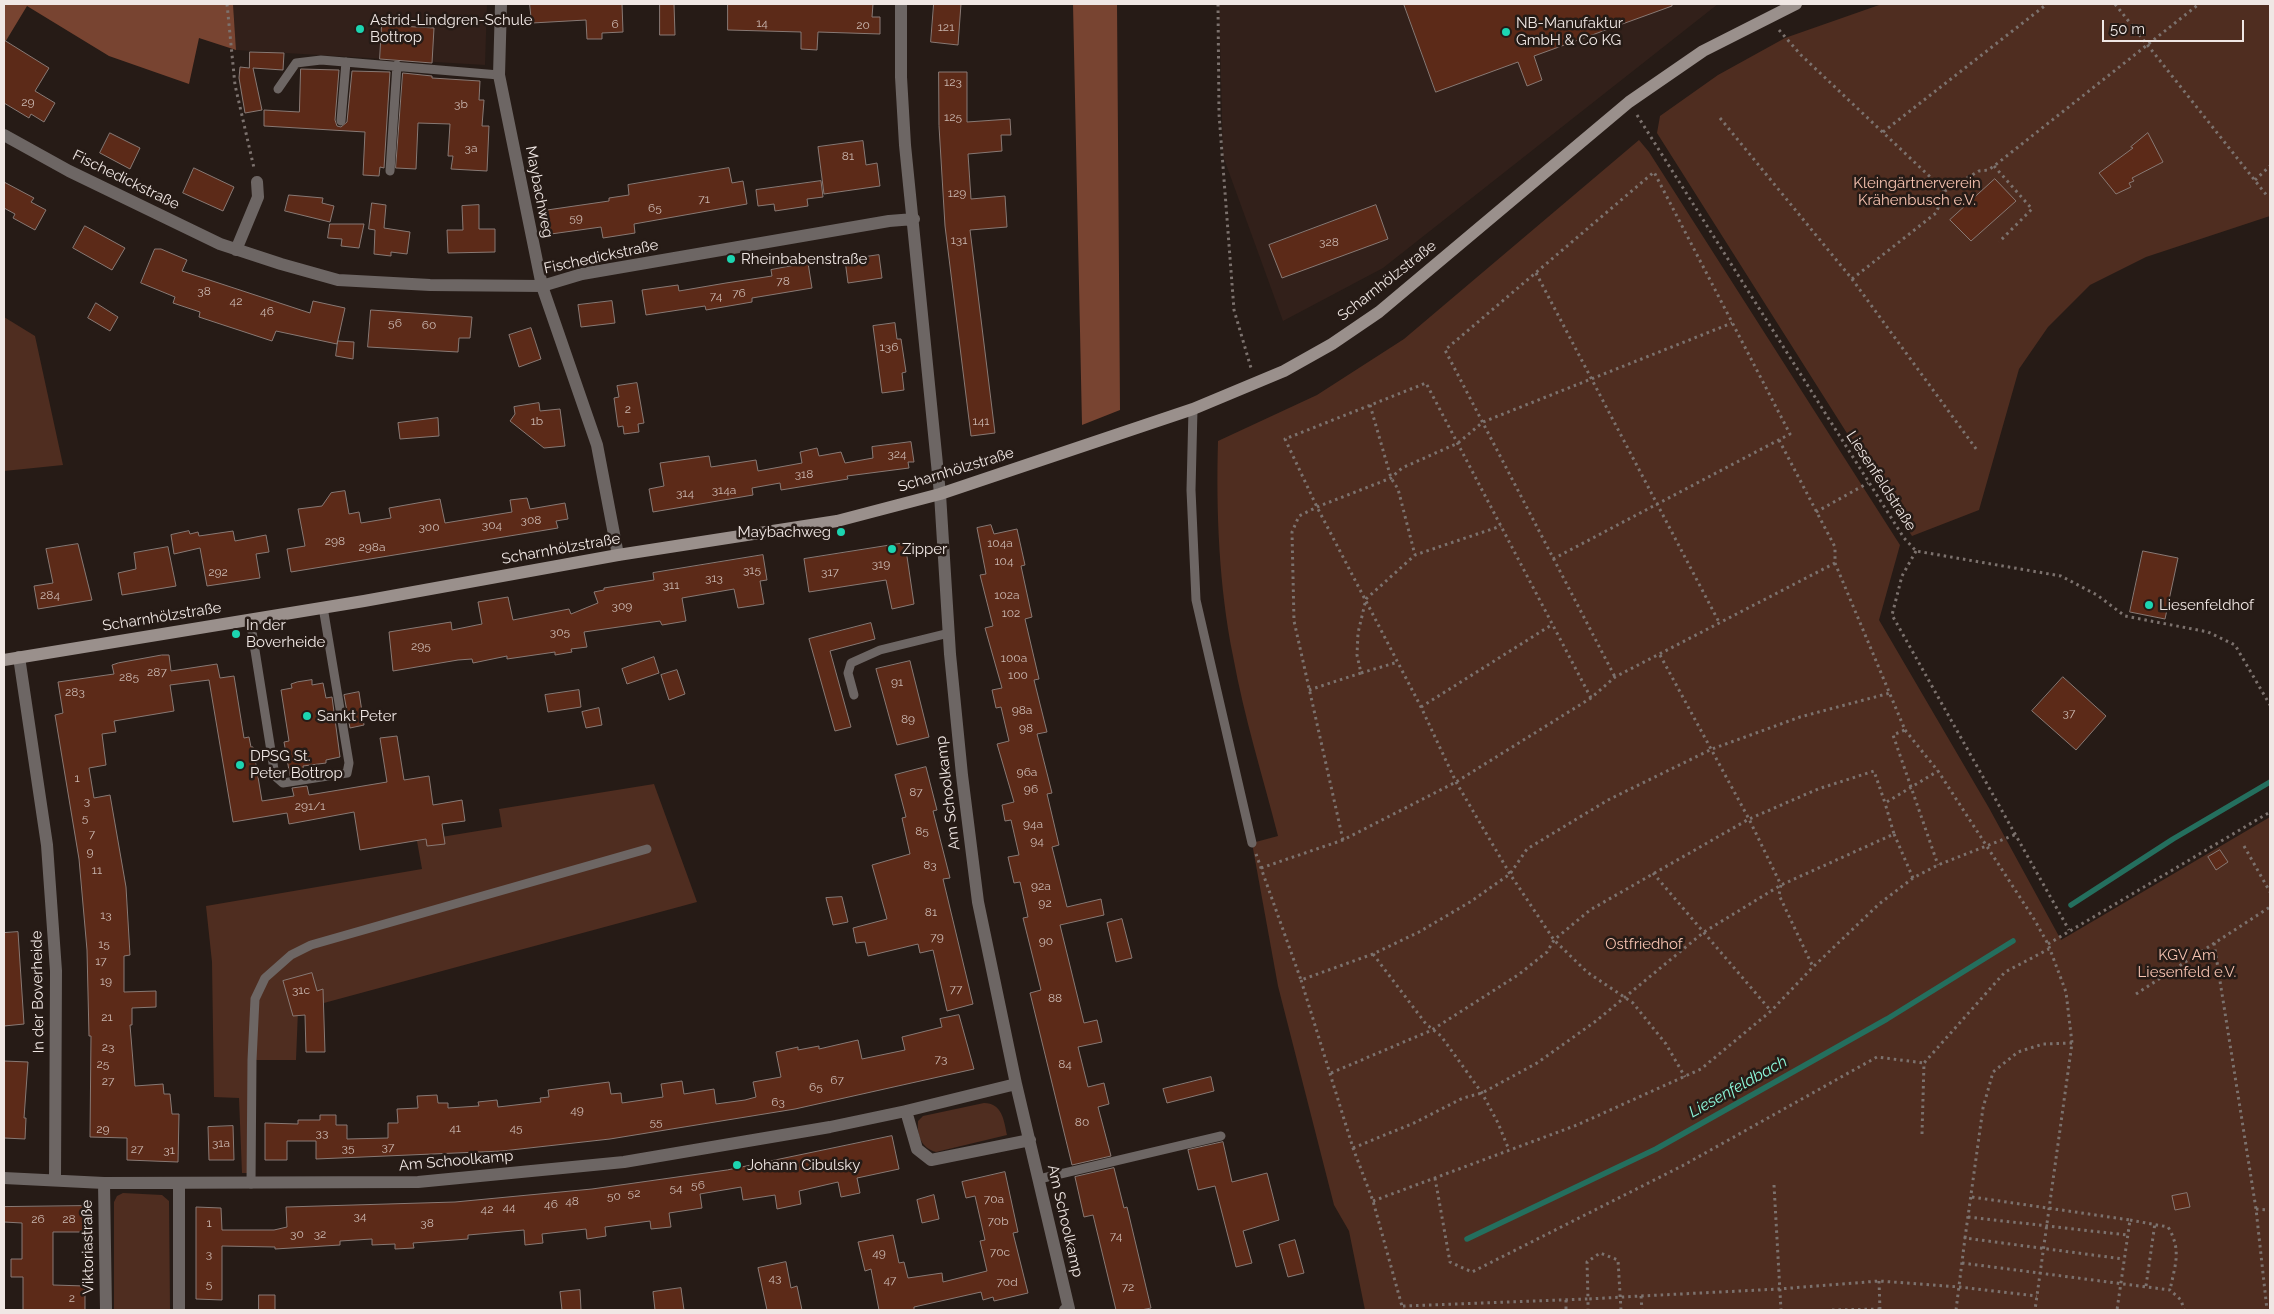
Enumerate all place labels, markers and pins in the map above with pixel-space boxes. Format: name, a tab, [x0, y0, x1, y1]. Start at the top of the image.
place label: Astrid-Lindgren-Schule Bottrop	[370, 11, 533, 46]
place label: NB-Manufaktur GmbH & Co KG	[1516, 14, 1623, 49]
marker: Astrid-Lindgren-Schule Bottrop	[354, 23, 366, 35]
marker: NB-Manufaktur GmbH & Co KG	[1500, 26, 1512, 38]
place label: Rheinbabenstraße	[741, 250, 867, 268]
marker: Rheinbabenstraße	[725, 253, 737, 265]
place label: Maybachweg	[738, 523, 831, 541]
marker: Maybachweg	[835, 526, 847, 538]
place label: Zipper	[902, 540, 947, 558]
marker: Zipper	[886, 543, 898, 555]
place label: Liesenfeldhof	[2159, 596, 2254, 614]
marker: Liesenfeldhof	[2143, 599, 2155, 611]
place label: In der Boverheide	[246, 616, 325, 651]
marker: In der Boverheide	[230, 628, 242, 640]
place label: Sankt Peter	[317, 707, 397, 725]
marker: Sankt Peter	[301, 710, 313, 722]
place label: DPSG St. Peter Bottrop	[250, 747, 343, 782]
marker: DPSG St. Peter Bottrop	[234, 759, 246, 771]
place label: Johann Cibulsky	[747, 1156, 860, 1174]
marker: Johann Cibulsky	[731, 1159, 743, 1171]

